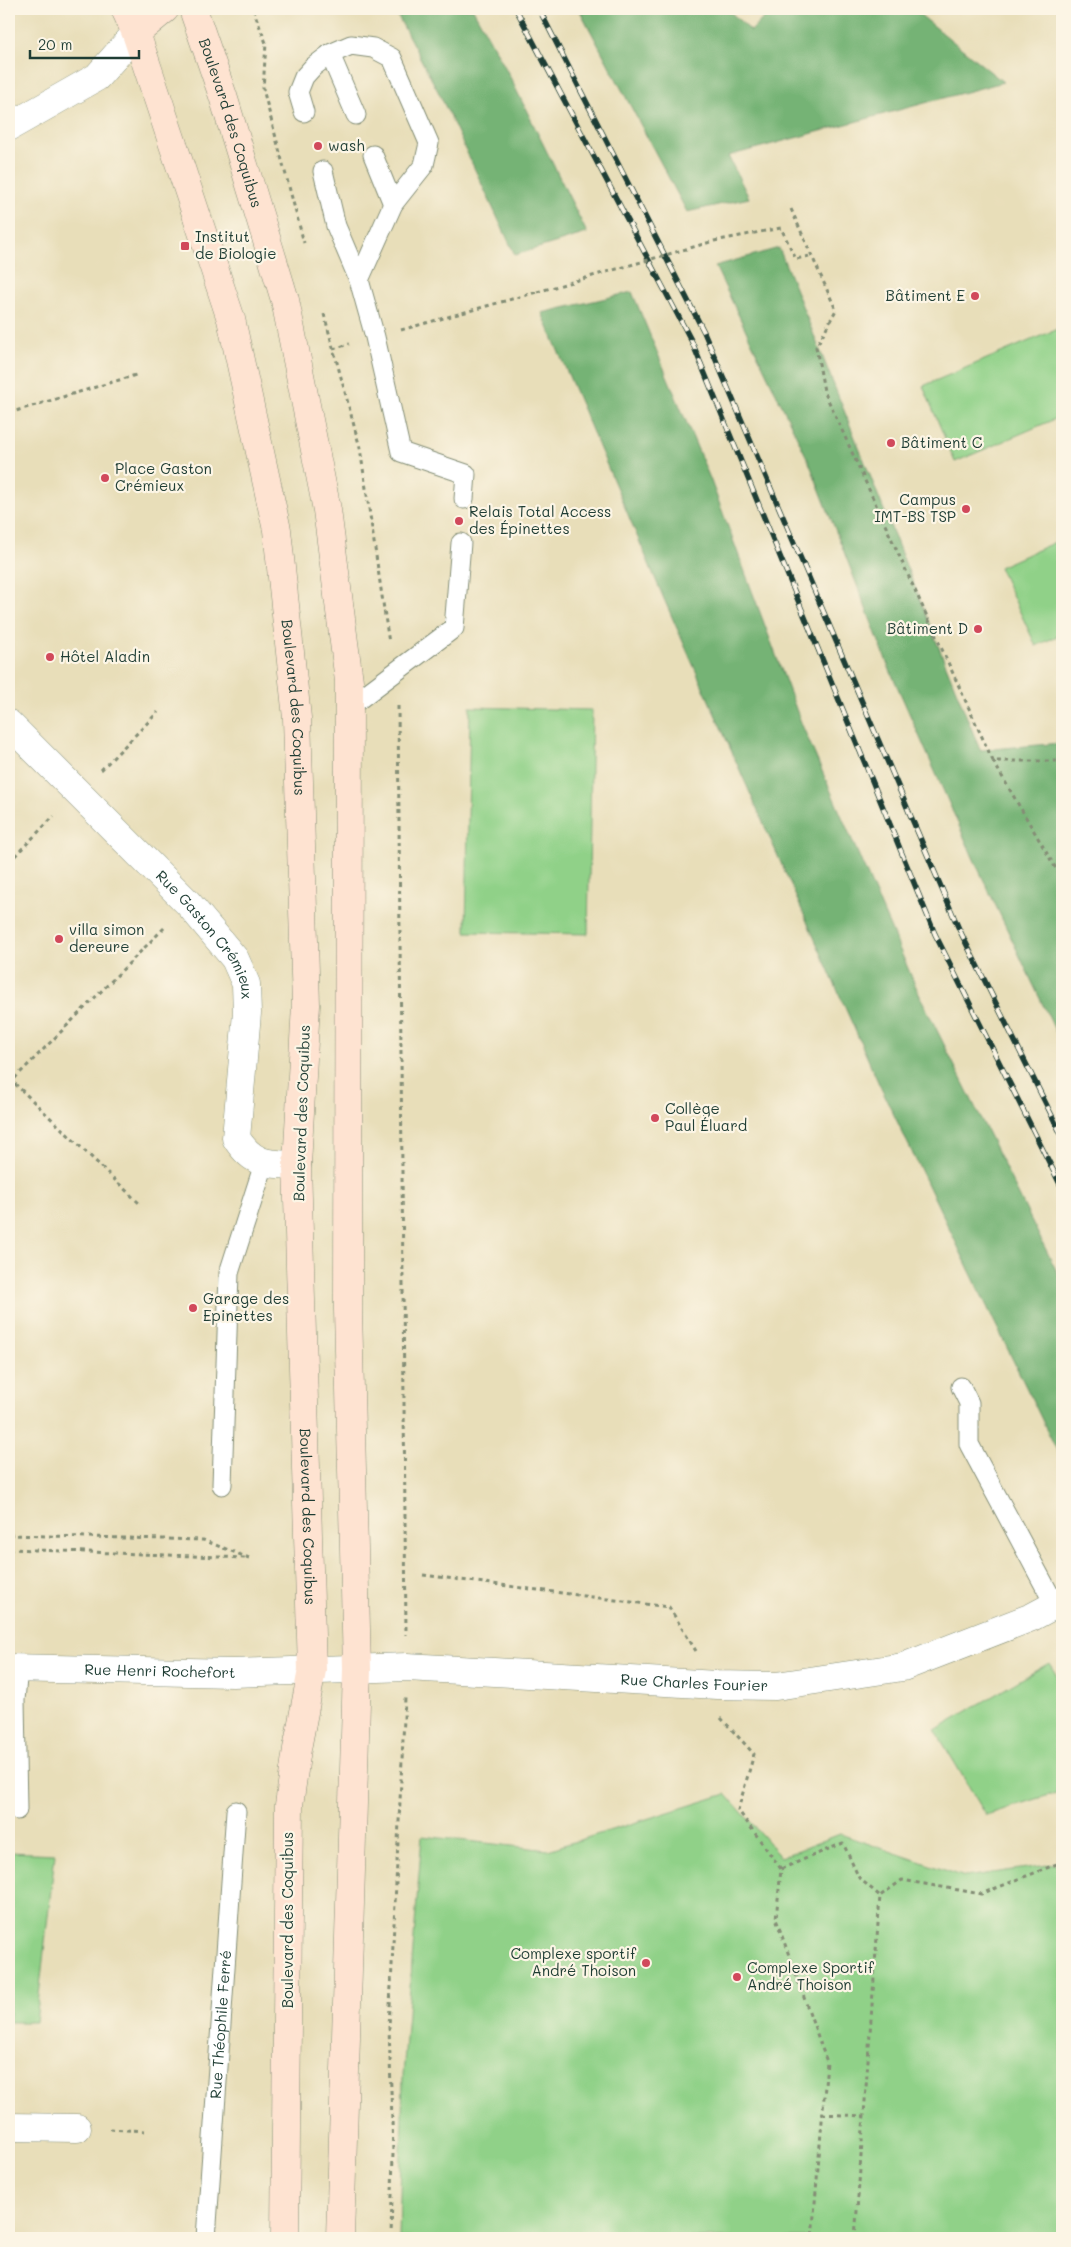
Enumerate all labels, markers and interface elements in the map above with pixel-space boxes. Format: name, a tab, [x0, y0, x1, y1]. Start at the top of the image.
scale bar	[30, 28, 139, 60]
text: 20 m	[38, 34, 72, 54]
street label: Boulevard des Coquibus	[195, 35, 267, 210]
place label: wash	[328, 135, 365, 155]
marker: wash	[312, 140, 324, 152]
place label: Institut de Biologie	[195, 226, 277, 263]
marker: Institut de Biologie	[179, 240, 191, 252]
place label: Bâtiment E	[886, 285, 965, 305]
marker: Bâtiment E	[969, 290, 981, 302]
place label: Bâtiment C	[901, 432, 983, 452]
marker: Bâtiment C	[885, 437, 897, 449]
place label: Place Gaston Crémieux	[115, 458, 212, 495]
marker: Place Gaston Crémieux	[99, 472, 111, 484]
place label: Campus IMT-BS TSP	[874, 489, 956, 526]
place label: Relais Total Access des Épinettes	[469, 501, 611, 538]
marker: Campus IMT-BS TSP	[960, 503, 972, 515]
marker: Relais Total Access des Épinettes	[453, 515, 465, 527]
street label: Boulevard des Coquibus	[278, 618, 310, 796]
place label: Bâtiment D	[887, 618, 968, 638]
marker: Bâtiment D	[972, 623, 984, 635]
place label: Hôtel Aladin	[60, 646, 150, 666]
marker: Hôtel Aladin	[44, 651, 56, 663]
street label: Rue Gaston Crémieux	[152, 866, 258, 1000]
place label: villa simon dereure	[69, 919, 144, 956]
marker: villa simon dereure	[53, 933, 65, 945]
street label: Boulevard des Coquibus	[288, 1024, 314, 1202]
place label: Collège Paul Éluard	[665, 1098, 747, 1135]
marker: Collège Paul Éluard	[649, 1112, 661, 1124]
place label: Garage des Epinettes	[203, 1288, 289, 1325]
marker: Garage des Epinettes	[187, 1302, 199, 1314]
street label: Boulevard des Coquibus	[296, 1428, 321, 1605]
street label: Rue Henri Rochefort	[84, 1659, 236, 1682]
street label: Rue Charles Fourier	[620, 1668, 768, 1695]
street label: Boulevard des Coquibus	[277, 1832, 297, 2008]
place label: Complexe sportif André Thoison	[510, 1943, 637, 1980]
street label: Rue Théophile Ferré	[205, 1949, 235, 2100]
marker: Complexe sportif André Thoison	[640, 1957, 652, 1969]
place label: Complexe Sportif André Thoison	[747, 1957, 875, 1994]
marker: Complexe Sportif André Thoison	[731, 1971, 743, 1983]

